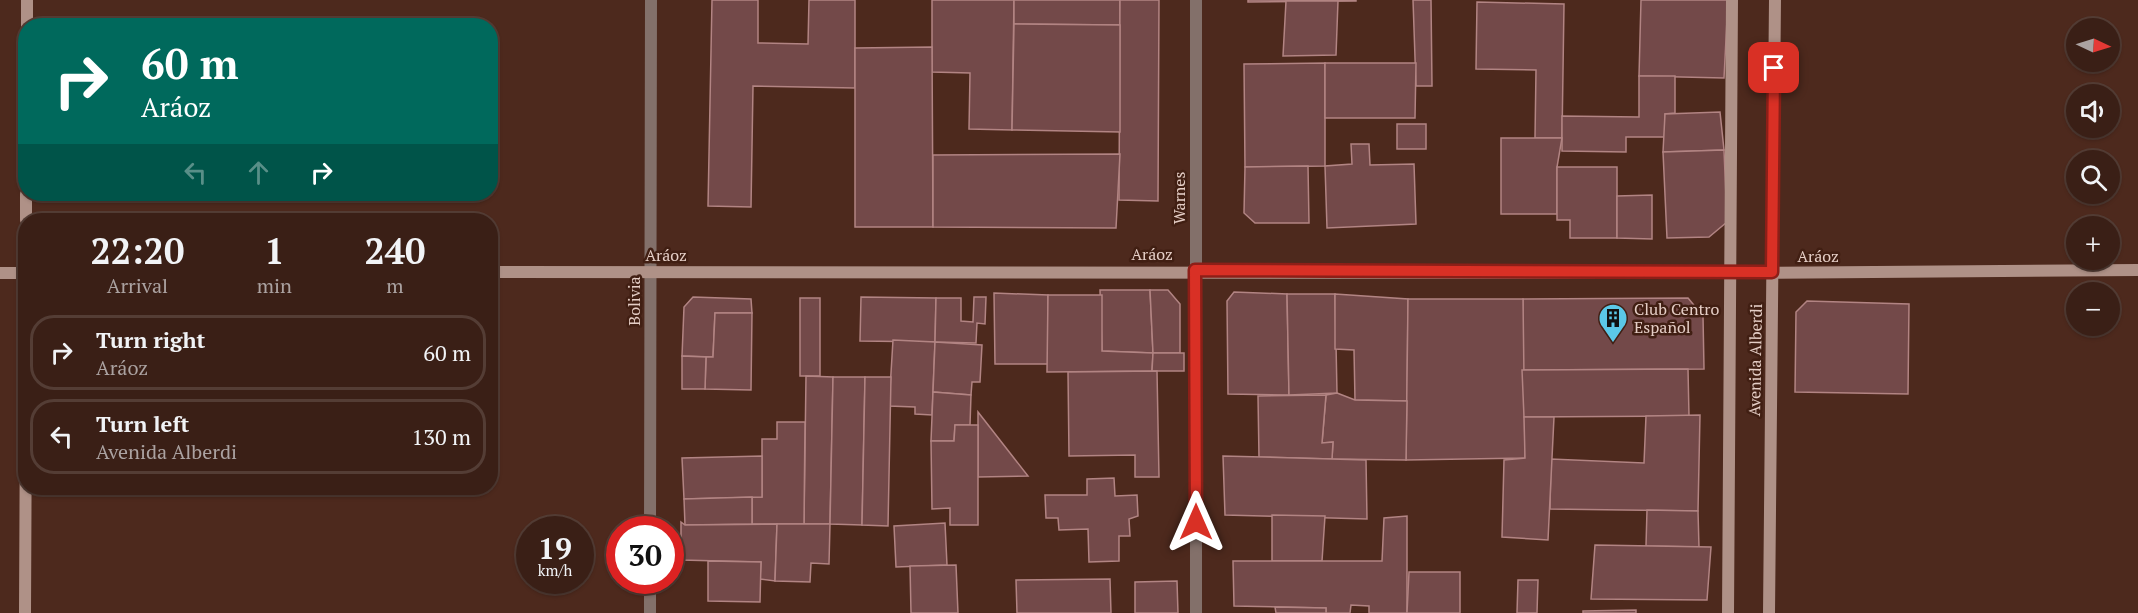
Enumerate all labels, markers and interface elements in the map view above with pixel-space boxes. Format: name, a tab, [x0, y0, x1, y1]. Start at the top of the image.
north arrow	[2066, 18, 2120, 72]
map controls	[2066, 18, 2120, 336]
text: 60 m	[141, 35, 239, 91]
icon: right	[42, 42, 120, 120]
pin	[1748, 42, 1799, 93]
icon: arrive	[1757, 51, 1790, 84]
button: sound	[2066, 84, 2120, 138]
text: Aráoz	[141, 89, 211, 125]
button: search	[2066, 150, 2120, 204]
icon: left	[179, 156, 212, 189]
icon: ahead	[242, 156, 275, 189]
icon: right	[305, 156, 338, 189]
street label: Warnes	[1168, 172, 1190, 224]
button: +	[2066, 216, 2120, 270]
text: 22:20	[91, 227, 184, 274]
text: 1	[264, 227, 285, 274]
text: 240	[364, 227, 425, 274]
street label: Aráoz	[1131, 243, 1173, 265]
street label: Aráoz	[645, 244, 687, 266]
street label: Aráoz	[1797, 245, 1839, 267]
text: Arrival	[107, 272, 168, 299]
text: min	[257, 272, 292, 299]
text: m	[386, 272, 404, 299]
street label: Bolivia	[623, 276, 645, 326]
button: −	[2066, 282, 2120, 336]
place label: Club Centro Español	[1634, 298, 1719, 338]
building icon: Club Centro Español	[1597, 302, 1629, 344]
street label: Avenida Alberdi	[1743, 303, 1767, 417]
text: Turn right	[96, 325, 205, 354]
icon: right	[45, 336, 78, 369]
text: 60 m	[423, 338, 471, 367]
text: Aráoz	[96, 354, 148, 381]
text: Turn left	[96, 409, 189, 438]
icon: left	[45, 420, 78, 453]
text: 130 m	[411, 422, 471, 451]
text: Avenida Alberdi	[96, 438, 237, 465]
position arrow	[1164, 490, 1228, 554]
speed limit sign: 30	[606, 516, 684, 594]
text: 19	[538, 528, 572, 568]
text: km/h	[538, 560, 572, 580]

